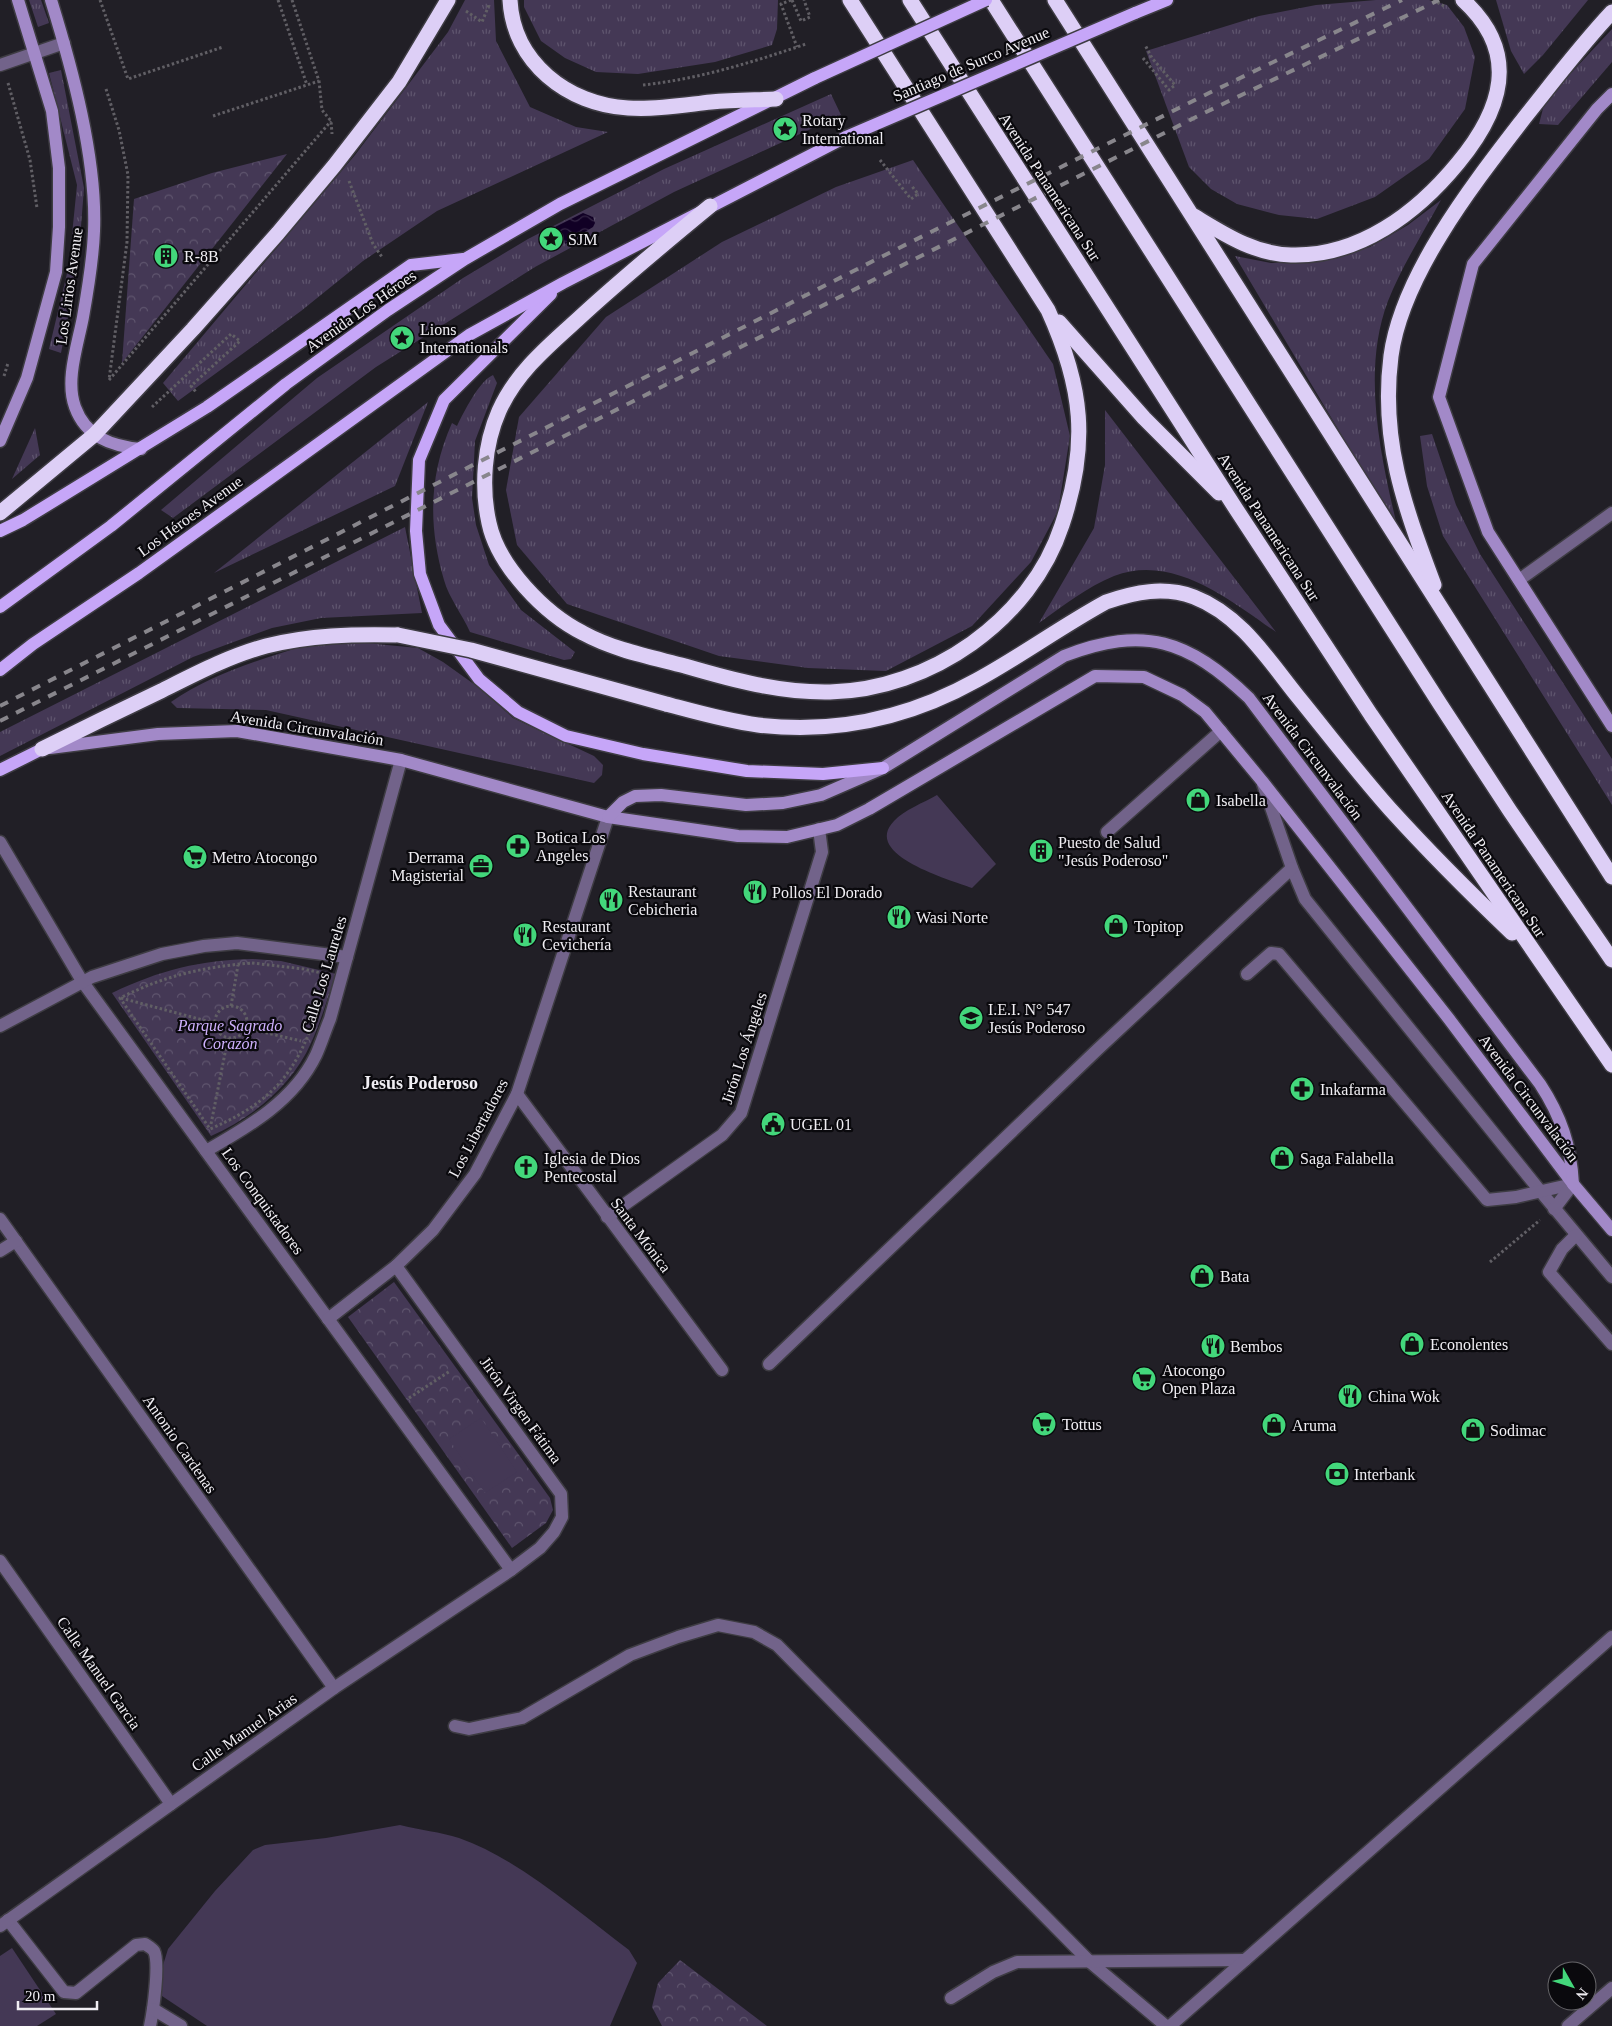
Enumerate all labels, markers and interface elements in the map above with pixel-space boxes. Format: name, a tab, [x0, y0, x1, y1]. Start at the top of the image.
street label: Santiago de Surco Avenue	[890, 23, 1052, 106]
street label: Avenida Panamericana Sur	[996, 110, 1105, 265]
place label: Rotary International	[802, 112, 884, 147]
place icon: Rotary International	[772, 116, 798, 142]
street label: Los Lirios Avenue	[52, 226, 86, 346]
place icon: SJM	[538, 226, 564, 252]
place label: SJM	[568, 231, 597, 248]
building icon: R-8B	[153, 243, 179, 269]
place label: R-8B	[184, 248, 219, 265]
street label: Avenida Los Héroes	[303, 267, 419, 355]
place label: Lions Internationals	[420, 321, 508, 356]
place icon: Lions Internationals	[389, 325, 415, 351]
street label: Avenida Panamericana Sur	[1215, 450, 1324, 605]
street label: Los Héroes Avenue	[134, 472, 246, 560]
street label: Avenida Circunvalación	[1260, 689, 1366, 823]
street label: Avenida Circunvalación	[229, 707, 385, 749]
shop icon: Isabella	[1185, 787, 1211, 813]
street label: Avenida Panamericana Sur	[1439, 788, 1550, 941]
place label: Isabella	[1216, 792, 1266, 809]
place label: Botica Los Angeles	[536, 829, 606, 865]
pharmacy icon: Botica Los Angeles	[505, 833, 531, 859]
place label: Puesto de Salud "Jesús Poderoso"	[1058, 834, 1168, 869]
building icon: Puesto de Salud "Jesús Poderoso"	[1028, 838, 1054, 864]
supermarket icon: Metro Atocongo	[182, 844, 208, 870]
place label: Metro Atocongo	[212, 849, 317, 867]
place label: Derrama Magisterial	[391, 849, 465, 885]
office icon: Derrama Magisterial	[468, 853, 494, 879]
restaurant icon: Pollos El Dorado	[742, 879, 768, 905]
place label: Restaurant Cebicheria	[628, 883, 697, 918]
place label: Pollos El Dorado	[772, 884, 882, 901]
restaurant icon: Restaurant Cebicheria	[598, 887, 624, 913]
restaurant icon: Wasi Norte	[886, 904, 912, 930]
place label: Wasi Norte	[916, 909, 988, 926]
shop icon: Topitop	[1103, 913, 1129, 939]
street label: Calle Los Laureles	[298, 914, 350, 1034]
place label: Restaurant Cevichería	[542, 918, 611, 953]
place label: Topitop	[1134, 918, 1184, 936]
restaurant icon: Restaurant Cevichería	[512, 922, 538, 948]
street label: Jirón Los Ángeles	[717, 990, 771, 1106]
place label: I.E.I. N° 547 Jesús Poderoso	[988, 1001, 1085, 1036]
school or university icon: I.E.I. N° 547 Jesús Poderoso	[958, 1005, 984, 1031]
park label: Parque Sagrado Corazón	[177, 1017, 282, 1052]
street label: Avenida Circunvalación	[1476, 1031, 1582, 1165]
district label: Jesús Poderoso	[362, 1073, 478, 1093]
street label: Los Libertadores	[445, 1076, 511, 1180]
pharmacy icon: Inkafarma	[1289, 1076, 1315, 1102]
place label: Inkafarma	[1320, 1081, 1386, 1098]
public building icon: UGEL 01	[760, 1111, 786, 1137]
place label: UGEL 01	[790, 1116, 852, 1133]
street label: Los Conquistadores	[218, 1144, 307, 1258]
shop icon: Saga Falabella	[1269, 1145, 1295, 1171]
place label: Iglesia de Dios Pentecostal	[544, 1150, 640, 1185]
place label: Saga Falabella	[1300, 1150, 1394, 1168]
church icon: Iglesia de Dios Pentecostal	[513, 1154, 539, 1180]
street label: Santa Mónica	[608, 1195, 674, 1275]
shop icon: Bata	[1189, 1263, 1215, 1289]
place label: Bata	[1220, 1268, 1249, 1285]
shop icon: Econolentes	[1399, 1331, 1425, 1357]
restaurant icon: Bembos	[1200, 1333, 1226, 1359]
place label: Econolentes	[1430, 1336, 1508, 1353]
place label: Bembos	[1230, 1338, 1282, 1355]
street label: Jirón Virgen Fátima	[476, 1353, 565, 1467]
place label: Atocongo Open Plaza	[1162, 1362, 1235, 1398]
supermarket icon: Atocongo Open Plaza	[1131, 1366, 1157, 1392]
restaurant icon: China Wok	[1337, 1383, 1363, 1409]
place label: China Wok	[1368, 1388, 1440, 1405]
street label: Antonio Cardenas	[140, 1392, 220, 1496]
supermarket icon: Tottus	[1031, 1411, 1057, 1437]
shop icon: Aruma	[1261, 1412, 1287, 1438]
place label: Tottus	[1062, 1416, 1102, 1433]
place label: Aruma	[1292, 1417, 1336, 1434]
shop icon: Sodimac	[1460, 1417, 1486, 1443]
place label: Sodimac	[1490, 1422, 1546, 1439]
bank icon: Interbank	[1324, 1461, 1350, 1487]
place label: Interbank	[1354, 1466, 1415, 1483]
street label: Calle Manuel Garcia	[54, 1614, 144, 1732]
street label: Calle Manuel Arias	[188, 1689, 300, 1775]
north arrow	[1547, 1961, 1597, 2011]
scale bar	[18, 1978, 96, 2010]
text: N	[1573, 1985, 1591, 2003]
text: 20 m	[25, 1988, 56, 2004]

